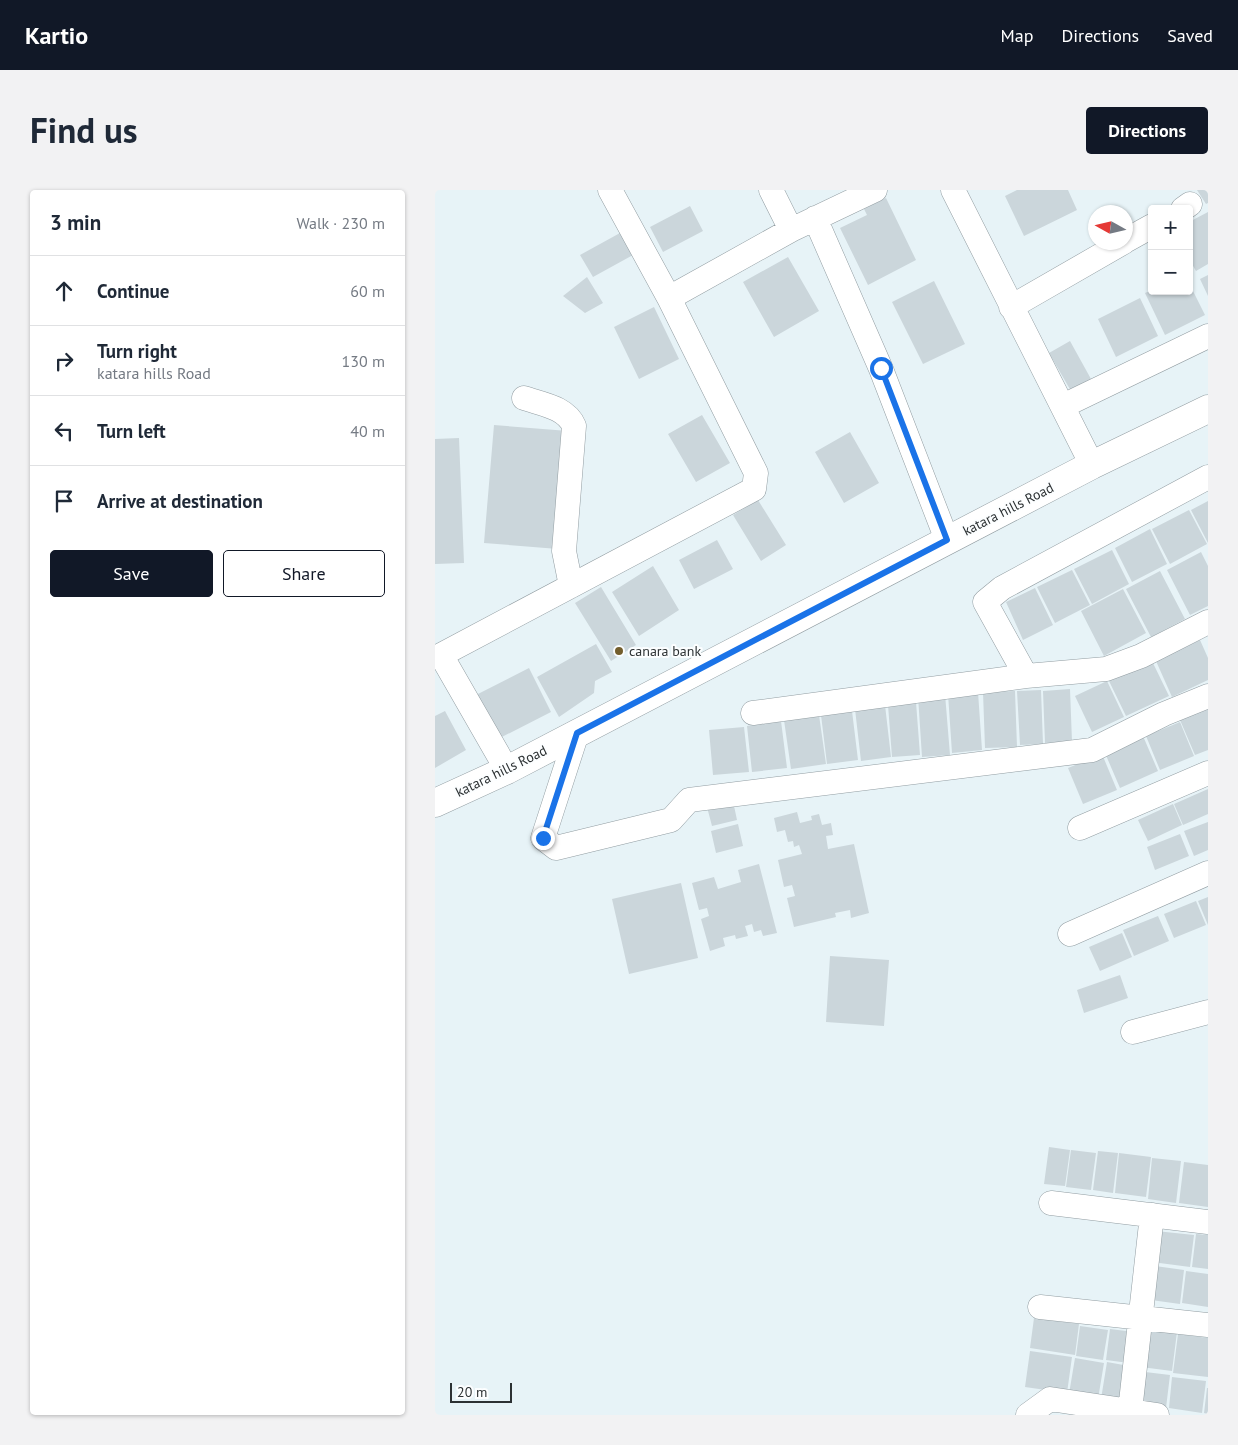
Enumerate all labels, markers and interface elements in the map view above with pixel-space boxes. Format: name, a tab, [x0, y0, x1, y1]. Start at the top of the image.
text: Kartio	[25, 20, 88, 51]
text: Map	[1001, 24, 1033, 47]
text: Directions	[1061, 24, 1139, 47]
text: Saved	[1167, 24, 1213, 47]
text: Find us	[30, 107, 138, 153]
button: Directions	[1086, 107, 1208, 154]
north arrow	[1088, 205, 1133, 250]
map controls	[1148, 205, 1193, 295]
button: +	[1148, 205, 1193, 250]
text: 3 min	[50, 209, 101, 236]
text: Walk · 230 m	[296, 213, 385, 233]
button: −	[1148, 250, 1193, 295]
icon: ahead	[50, 277, 78, 305]
text: Continue	[97, 279, 169, 303]
text: 60 m	[350, 281, 385, 301]
text: Turn right	[97, 339, 177, 363]
icon: right	[50, 347, 78, 375]
text: 130 m	[342, 351, 385, 371]
route start	[870, 357, 893, 380]
text: katara hills Road	[97, 363, 211, 383]
icon: left	[50, 417, 78, 445]
text: Turn left	[97, 419, 166, 443]
text: 40 m	[350, 421, 385, 441]
street label: katara hills Road	[960, 478, 1056, 540]
icon: arrive	[50, 487, 78, 515]
text: Arrive at destination	[97, 489, 263, 513]
button: Save	[50, 550, 213, 597]
button: Share	[223, 550, 385, 597]
place label: canara bank	[629, 642, 701, 660]
marker: canara bank	[613, 645, 625, 657]
street label: katara hills Road	[452, 741, 550, 801]
route end	[532, 827, 555, 850]
scale bar	[450, 1380, 513, 1403]
text: 20 m	[457, 1383, 487, 1401]

